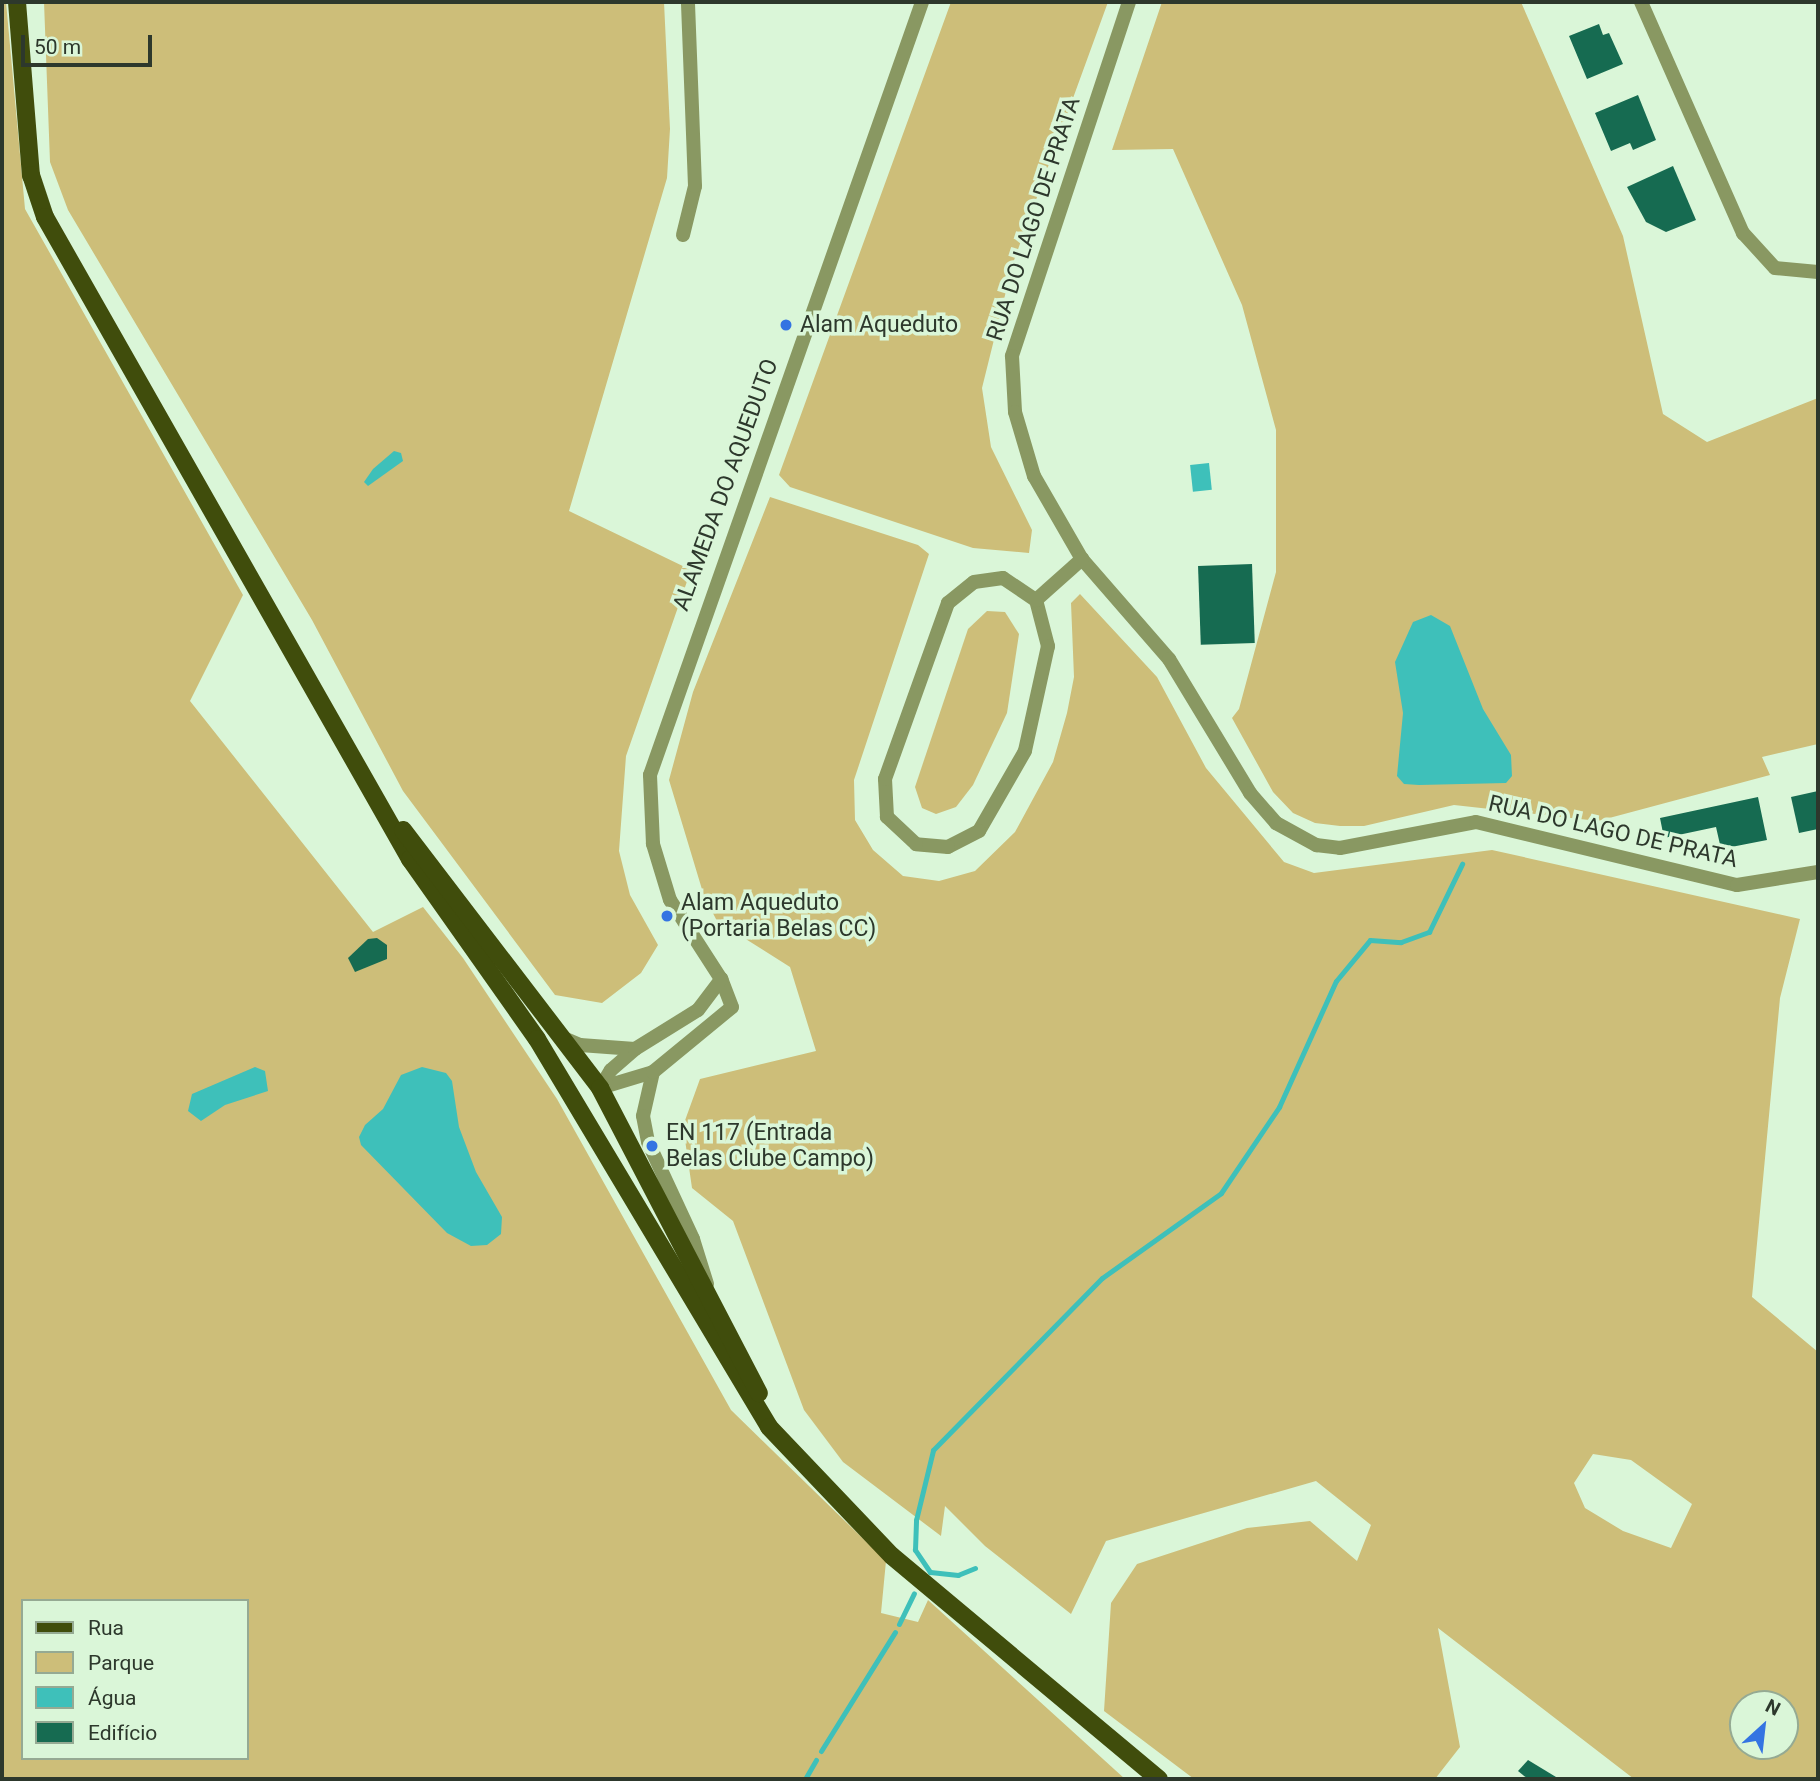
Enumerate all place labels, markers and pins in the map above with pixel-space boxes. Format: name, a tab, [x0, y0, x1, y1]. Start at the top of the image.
place label: Alam Aqueduto	[800, 311, 958, 339]
marker: Alam Aqueduto	[778, 317, 794, 333]
place label: Alam Aqueduto (Portaria Belas CC)	[681, 889, 876, 943]
marker: Alam Aqueduto (Portaria Belas CC)	[659, 908, 675, 924]
place label: EN 117 (Entrada Belas Clube Campo)	[666, 1119, 874, 1173]
marker: EN 117 (Entrada Belas Clube Campo)	[644, 1138, 660, 1154]

